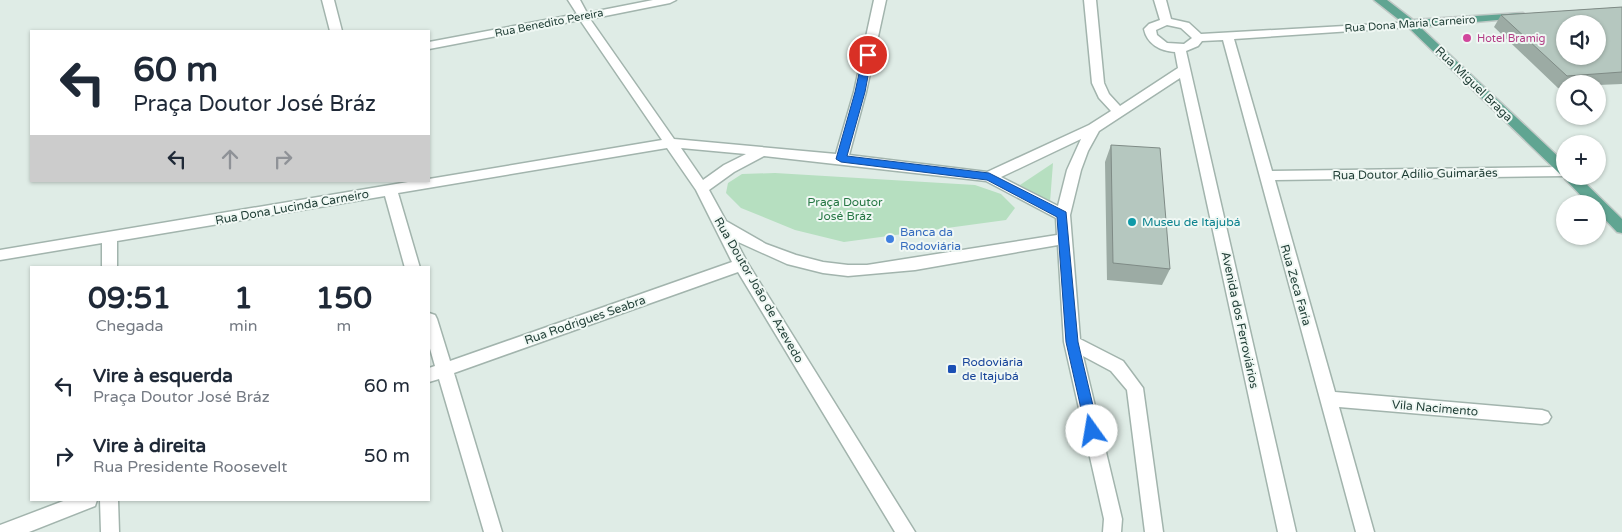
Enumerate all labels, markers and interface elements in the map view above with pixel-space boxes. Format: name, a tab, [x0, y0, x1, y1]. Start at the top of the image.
street label: Rua Benedito Pereira	[494, 6, 604, 40]
street label: Rua Dona Maria Carneiro	[1344, 13, 1476, 35]
map controls	[1556, 15, 1606, 245]
button: sound	[1556, 15, 1606, 65]
marker: Hotel Bramig	[1461, 32, 1473, 44]
place label: Hotel Bramig	[1477, 32, 1546, 45]
pin	[847, 34, 889, 76]
icon: arrive	[854, 41, 882, 69]
street label: Rua Miguel Braga	[1433, 44, 1515, 124]
text: 60 m	[133, 49, 218, 91]
icon: left	[50, 50, 115, 115]
button: search	[1556, 75, 1606, 125]
text: Praça Doutor José Bráz	[133, 91, 376, 117]
button: +	[1556, 135, 1606, 185]
icon: left	[163, 145, 191, 173]
icon: ahead	[216, 145, 244, 173]
icon: right	[269, 145, 297, 173]
street label: Rua Doutor Adílio Guimarães	[1332, 166, 1498, 182]
street label: Rua Dona Lucinda Carneiro	[214, 187, 370, 227]
park label: Praça Doutor José Bráz	[807, 195, 883, 223]
button: −	[1556, 195, 1606, 245]
street label: Rua Doutor João de Azevedo	[712, 215, 806, 365]
place label: Museu de Itajubá	[1142, 215, 1241, 229]
marker: Museu de Itajubá	[1126, 216, 1138, 228]
place label: Banca da Rodoviária	[900, 225, 961, 253]
marker: Banca da Rodoviária	[884, 233, 896, 245]
street label: Rua Zeca Faria	[1278, 243, 1314, 327]
street label: Avenida dos Ferroviários	[1219, 250, 1261, 390]
text: 09:51	[88, 280, 171, 317]
text: 1	[234, 280, 253, 317]
text: 150	[316, 280, 372, 317]
street label: Rua Rodrigues Seabra	[523, 293, 647, 347]
text: Chegada	[96, 316, 164, 336]
text: min	[229, 316, 258, 336]
text: m	[336, 316, 351, 336]
place label: Rodoviária de Itajubá	[962, 355, 1023, 383]
marker: Rodoviária de Itajubá	[946, 363, 958, 375]
text: Vire à esquerda	[93, 365, 233, 387]
icon: left	[50, 372, 78, 400]
text: 60 m	[364, 375, 410, 397]
text: Praça Doutor José Bráz	[93, 387, 270, 407]
street label: Vila Nacimento	[1391, 397, 1479, 419]
position arrow	[1065, 404, 1117, 456]
text: Vire à direita	[93, 435, 206, 457]
icon: right	[50, 442, 78, 470]
text: 50 m	[364, 445, 410, 467]
text: Rua Presidente Roosevelt	[93, 457, 287, 477]

